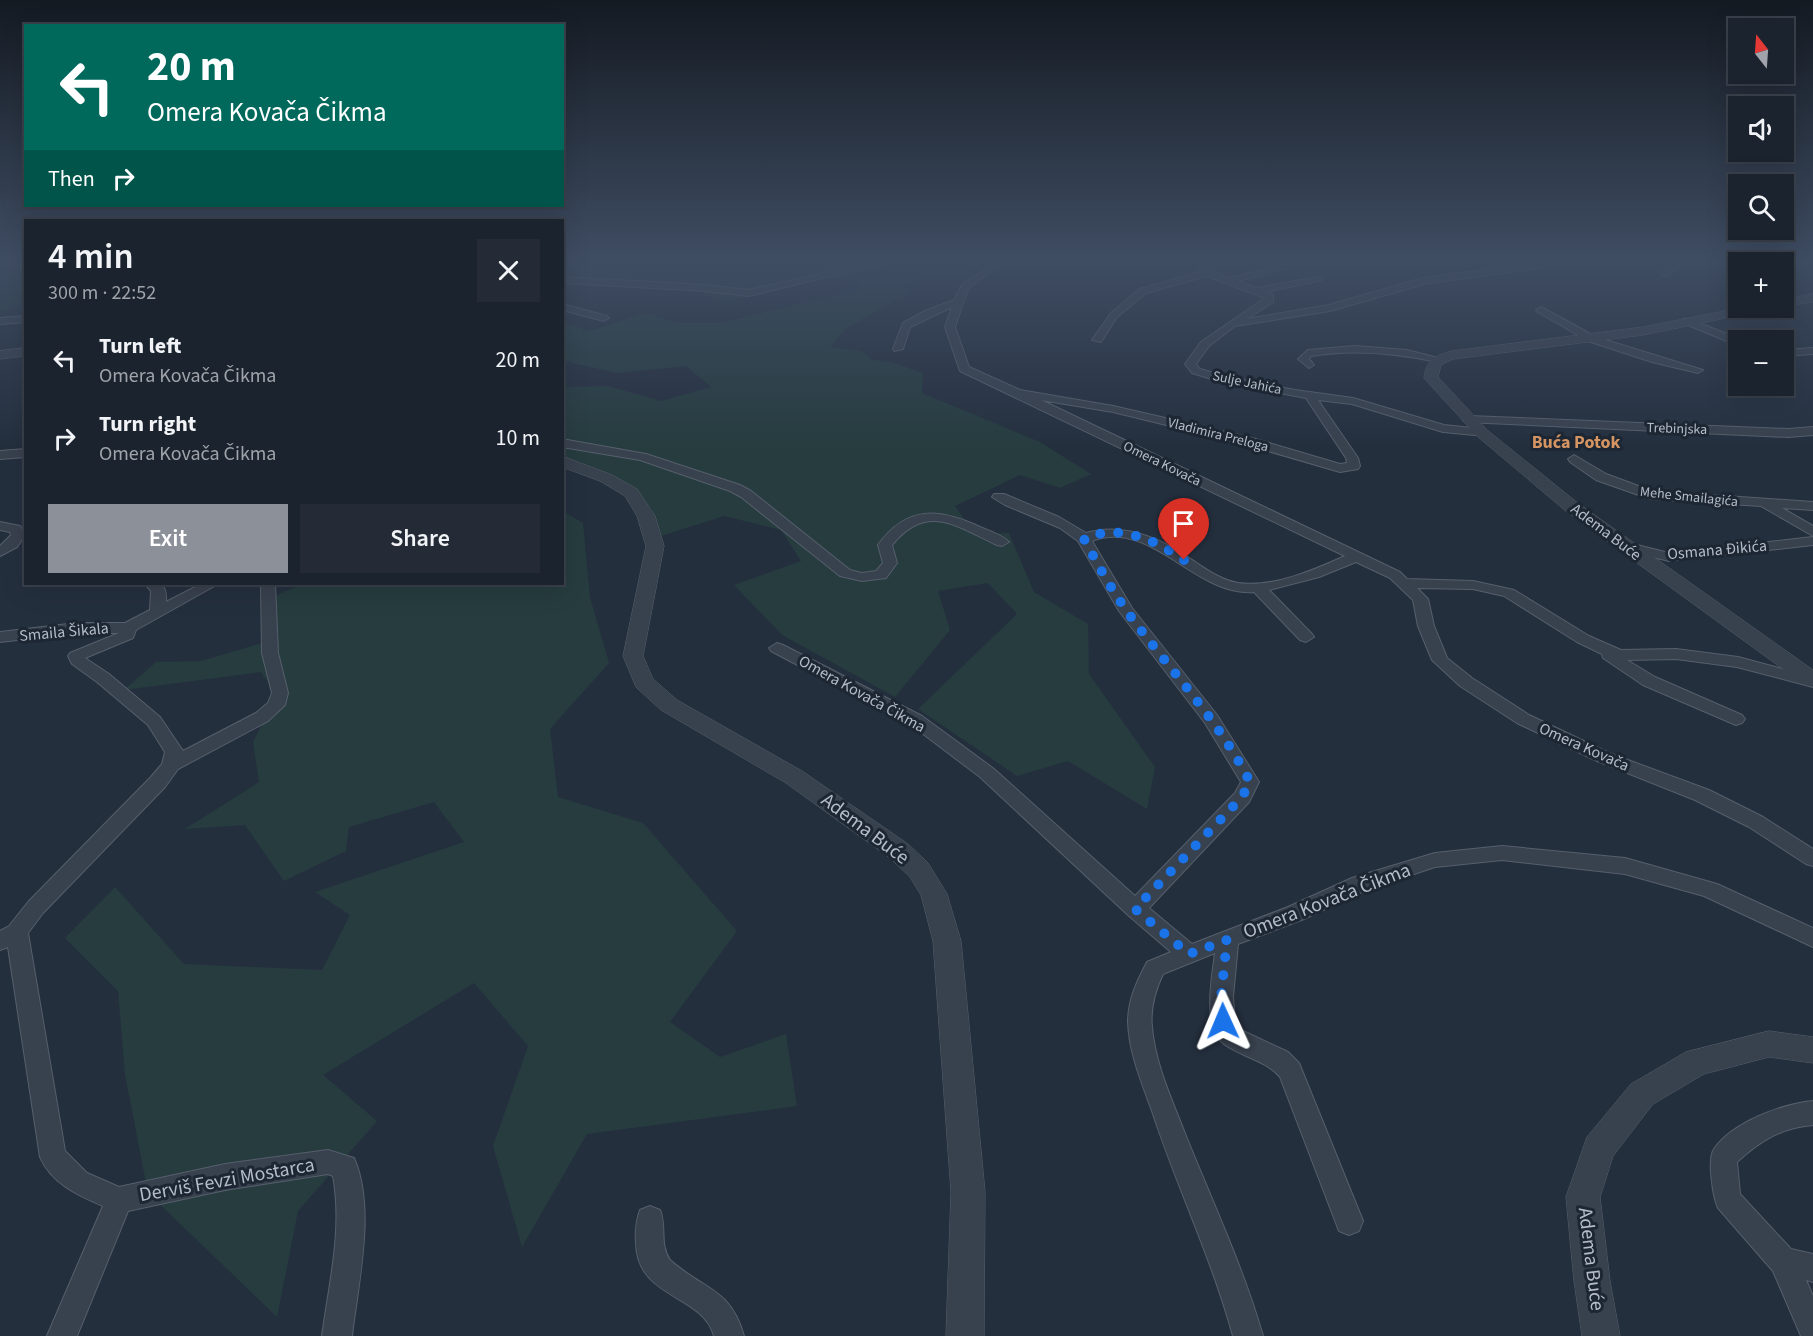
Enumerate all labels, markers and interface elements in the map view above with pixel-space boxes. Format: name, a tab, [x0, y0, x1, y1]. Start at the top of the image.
north arrow	[1728, 18, 1794, 84]
map controls	[1728, 18, 1794, 396]
text: 20 m	[147, 37, 236, 97]
icon: left	[48, 48, 126, 126]
text: Omera Kovača Čikma	[147, 93, 387, 132]
button: sound	[1728, 96, 1794, 162]
icon: right	[107, 162, 140, 195]
text: Then	[48, 163, 95, 195]
button: search	[1728, 174, 1794, 240]
text: 4 min	[48, 231, 134, 282]
button: close	[477, 239, 540, 302]
button: +	[1728, 252, 1794, 318]
text: 300 m · 22:52	[48, 279, 156, 307]
text: Turn left	[99, 330, 181, 362]
button: −	[1728, 330, 1794, 396]
icon: left	[48, 344, 81, 377]
text: 20 m	[495, 344, 540, 376]
text: Omera Kovača Čikma	[99, 362, 276, 390]
street label: Sulje Jahića	[1211, 366, 1283, 400]
text: Turn right	[99, 408, 196, 440]
street label: Vladimira Preloga	[1166, 413, 1270, 457]
street label: Trebinjska	[1646, 418, 1708, 440]
icon: right	[48, 422, 81, 455]
text: 10 m	[495, 422, 540, 454]
district label: Buća Potok	[1532, 430, 1620, 455]
street label: Omera Kovača	[1120, 437, 1204, 491]
text: Omera Kovača Čikma	[99, 440, 276, 468]
street label: Mehe Smailagića	[1639, 482, 1739, 512]
pin	[1158, 498, 1209, 560]
street label: Adema Buće	[1566, 498, 1646, 566]
button: Exit	[48, 504, 288, 573]
button: Share	[300, 504, 540, 573]
icon: arrive	[1167, 507, 1200, 540]
street label: Osmana Đikića	[1666, 535, 1768, 565]
street label: Smaila Šikala	[18, 617, 110, 647]
street label: Omera Kovača Čikma	[795, 650, 929, 738]
street label: Omera Kovača	[1535, 717, 1633, 777]
street label: Adema Buće	[815, 787, 915, 871]
street label: Omera Kovača Čikma	[1239, 856, 1415, 946]
position arrow	[1191, 989, 1255, 1053]
street label: Derviš Fevzi Mostarca	[137, 1151, 317, 1209]
street label: Adema Buće	[1571, 1206, 1611, 1312]

